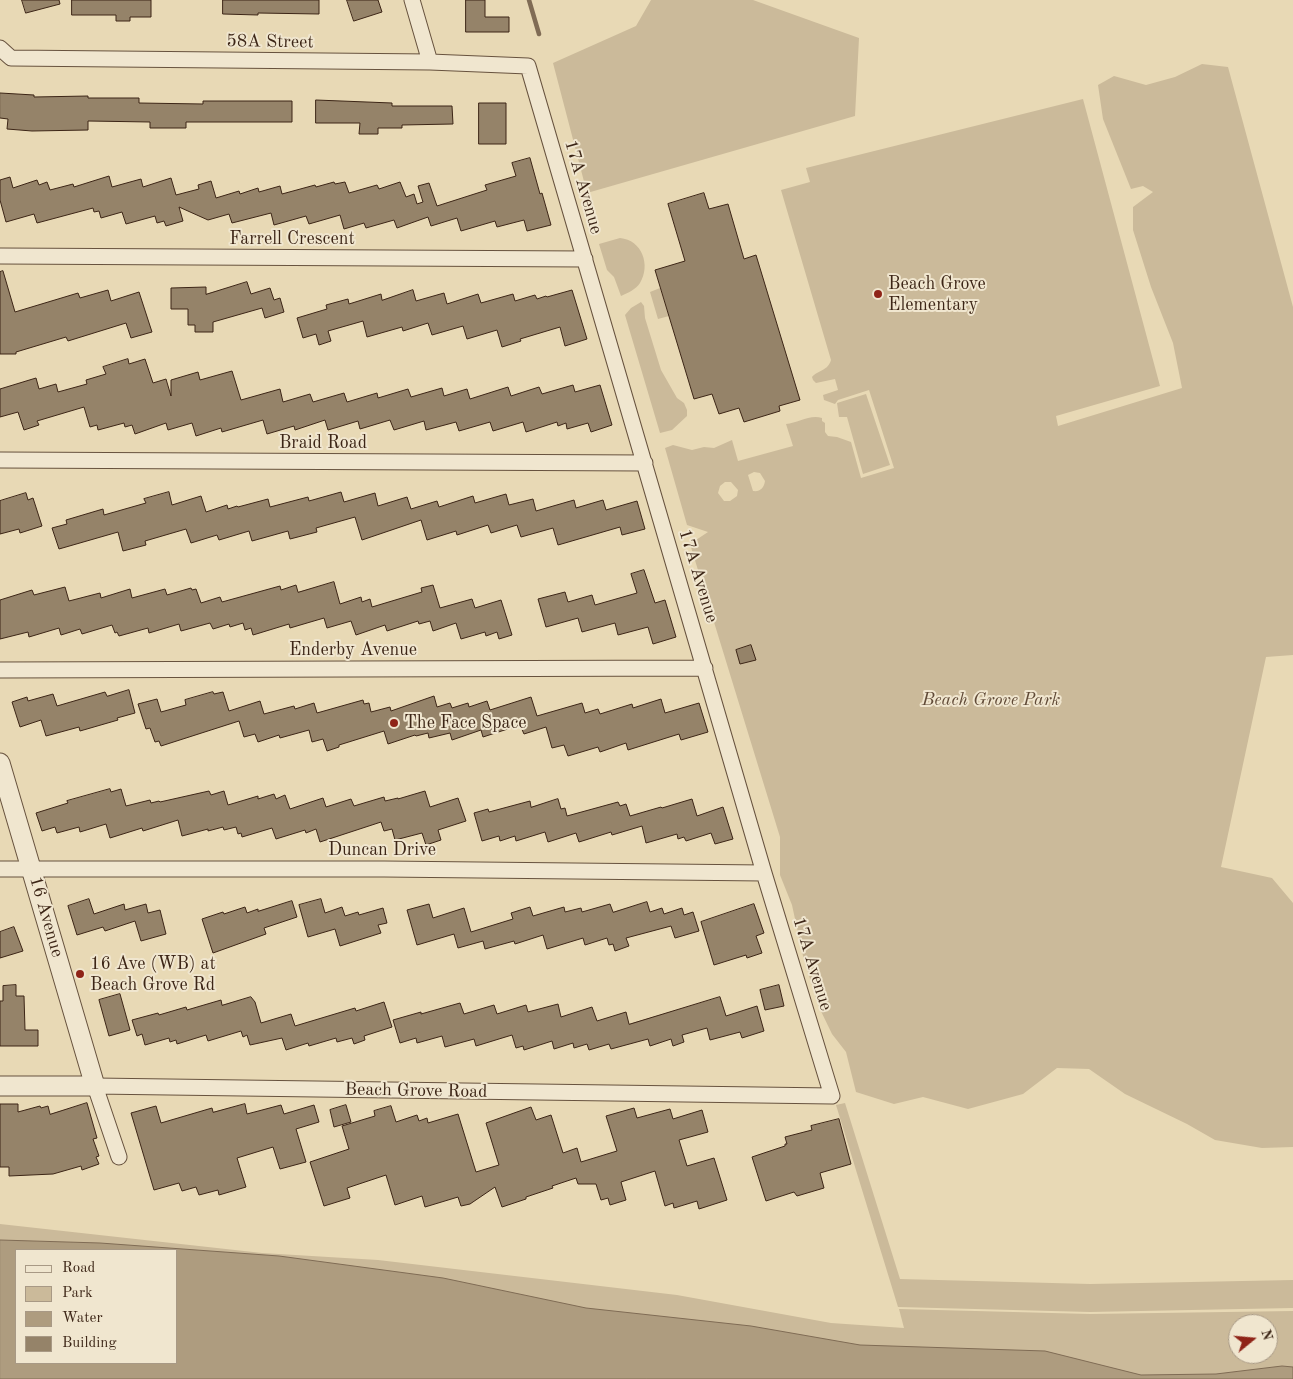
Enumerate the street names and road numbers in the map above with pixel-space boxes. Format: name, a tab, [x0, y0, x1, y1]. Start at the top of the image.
street label: 58A Street	[226, 30, 314, 54]
street label: 17A Avenue	[559, 137, 607, 237]
street label: Farrell Crescent	[229, 228, 355, 250]
street label: Braid Road	[279, 432, 367, 454]
street label: 17A Avenue	[674, 527, 722, 625]
street label: Enderby Avenue	[289, 639, 417, 661]
street label: Duncan Drive	[328, 839, 436, 861]
street label: 16 Avenue	[24, 874, 68, 960]
street label: 17A Avenue	[788, 915, 836, 1013]
street label: Beach Grove Road	[344, 1079, 488, 1103]

